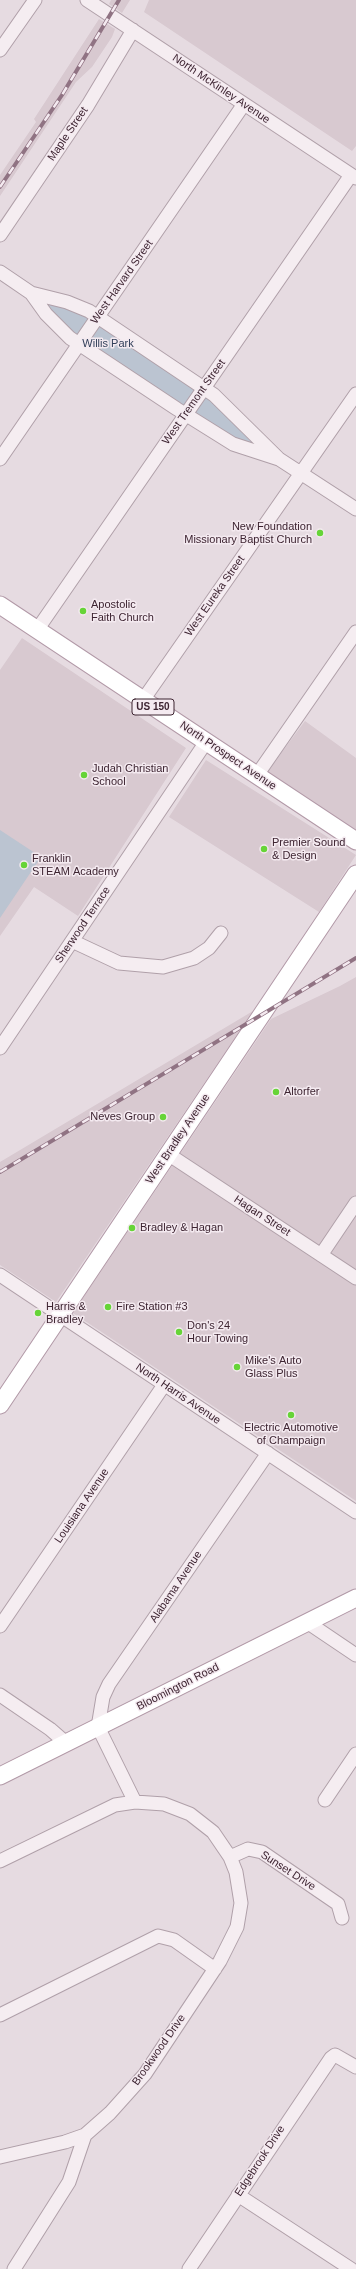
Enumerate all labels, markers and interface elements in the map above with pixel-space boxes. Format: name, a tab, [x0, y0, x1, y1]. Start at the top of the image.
street label: North McKinley Avenue	[170, 51, 272, 127]
street label: Maple Street	[45, 104, 91, 164]
street label: West Harvard Street	[88, 237, 156, 327]
park label: Willis Park	[82, 337, 134, 351]
street label: West Tremont Street	[160, 357, 228, 447]
place label: New Foundation Missionary Baptist Church	[184, 520, 312, 546]
marker: New Foundation Missionary Baptist Church	[315, 528, 325, 538]
street label: West Eureka Street	[182, 553, 248, 639]
place label: Apostolic Faith Church	[91, 598, 154, 624]
marker: Apostolic Faith Church	[78, 606, 88, 616]
road number: US 150	[132, 699, 174, 715]
street label: North Prospect Avenue	[177, 719, 279, 793]
place label: Judah Christian School	[92, 762, 168, 788]
marker: Judah Christian School	[79, 770, 89, 780]
place label: Premier Sound & Design	[272, 836, 345, 862]
marker: Premier Sound & Design	[259, 844, 269, 854]
place label: Franklin STEAM Academy	[32, 852, 119, 878]
marker: Franklin STEAM Academy	[19, 860, 29, 870]
street label: Sherwood Terrace	[53, 884, 113, 966]
place label: Altorfer	[284, 1085, 319, 1099]
marker: Altorfer	[271, 1087, 281, 1097]
street label: West Bradley Avenue	[143, 1092, 213, 1186]
place label: Neves Group	[90, 1110, 155, 1124]
marker: Neves Group	[158, 1112, 168, 1122]
street label: Hagan Street	[231, 1193, 293, 1239]
place label: Bradley & Hagan	[140, 1221, 223, 1235]
marker: Bradley & Hagan	[127, 1223, 137, 1233]
place label: Harris & Bradley	[46, 1300, 86, 1326]
place label: Fire Station #3	[116, 1300, 188, 1314]
marker: Fire Station #3	[103, 1302, 113, 1312]
marker: Harris & Bradley	[33, 1308, 43, 1318]
place label: Don's 24 Hour Towing	[187, 1319, 248, 1345]
marker: Don's 24 Hour Towing	[174, 1327, 184, 1337]
place label: Mike's Auto Glass Plus	[245, 1354, 302, 1380]
street label: North Harris Avenue	[133, 1361, 223, 1427]
marker: Mike's Auto Glass Plus	[232, 1362, 242, 1372]
marker: Electric Automotive of Champaign	[286, 1410, 296, 1420]
place label: Electric Automotive of Champaign	[244, 1421, 338, 1447]
street label: Louisiana Avenue	[52, 1466, 112, 1546]
street label: Alabama Avenue	[147, 1549, 205, 1625]
street label: Bloomington Road	[135, 1661, 221, 1713]
street label: Sunset Drive	[258, 1848, 318, 1894]
street label: Brookwood Drive	[130, 2012, 188, 2088]
street label: Edgebrook Drive	[232, 2123, 288, 2199]

